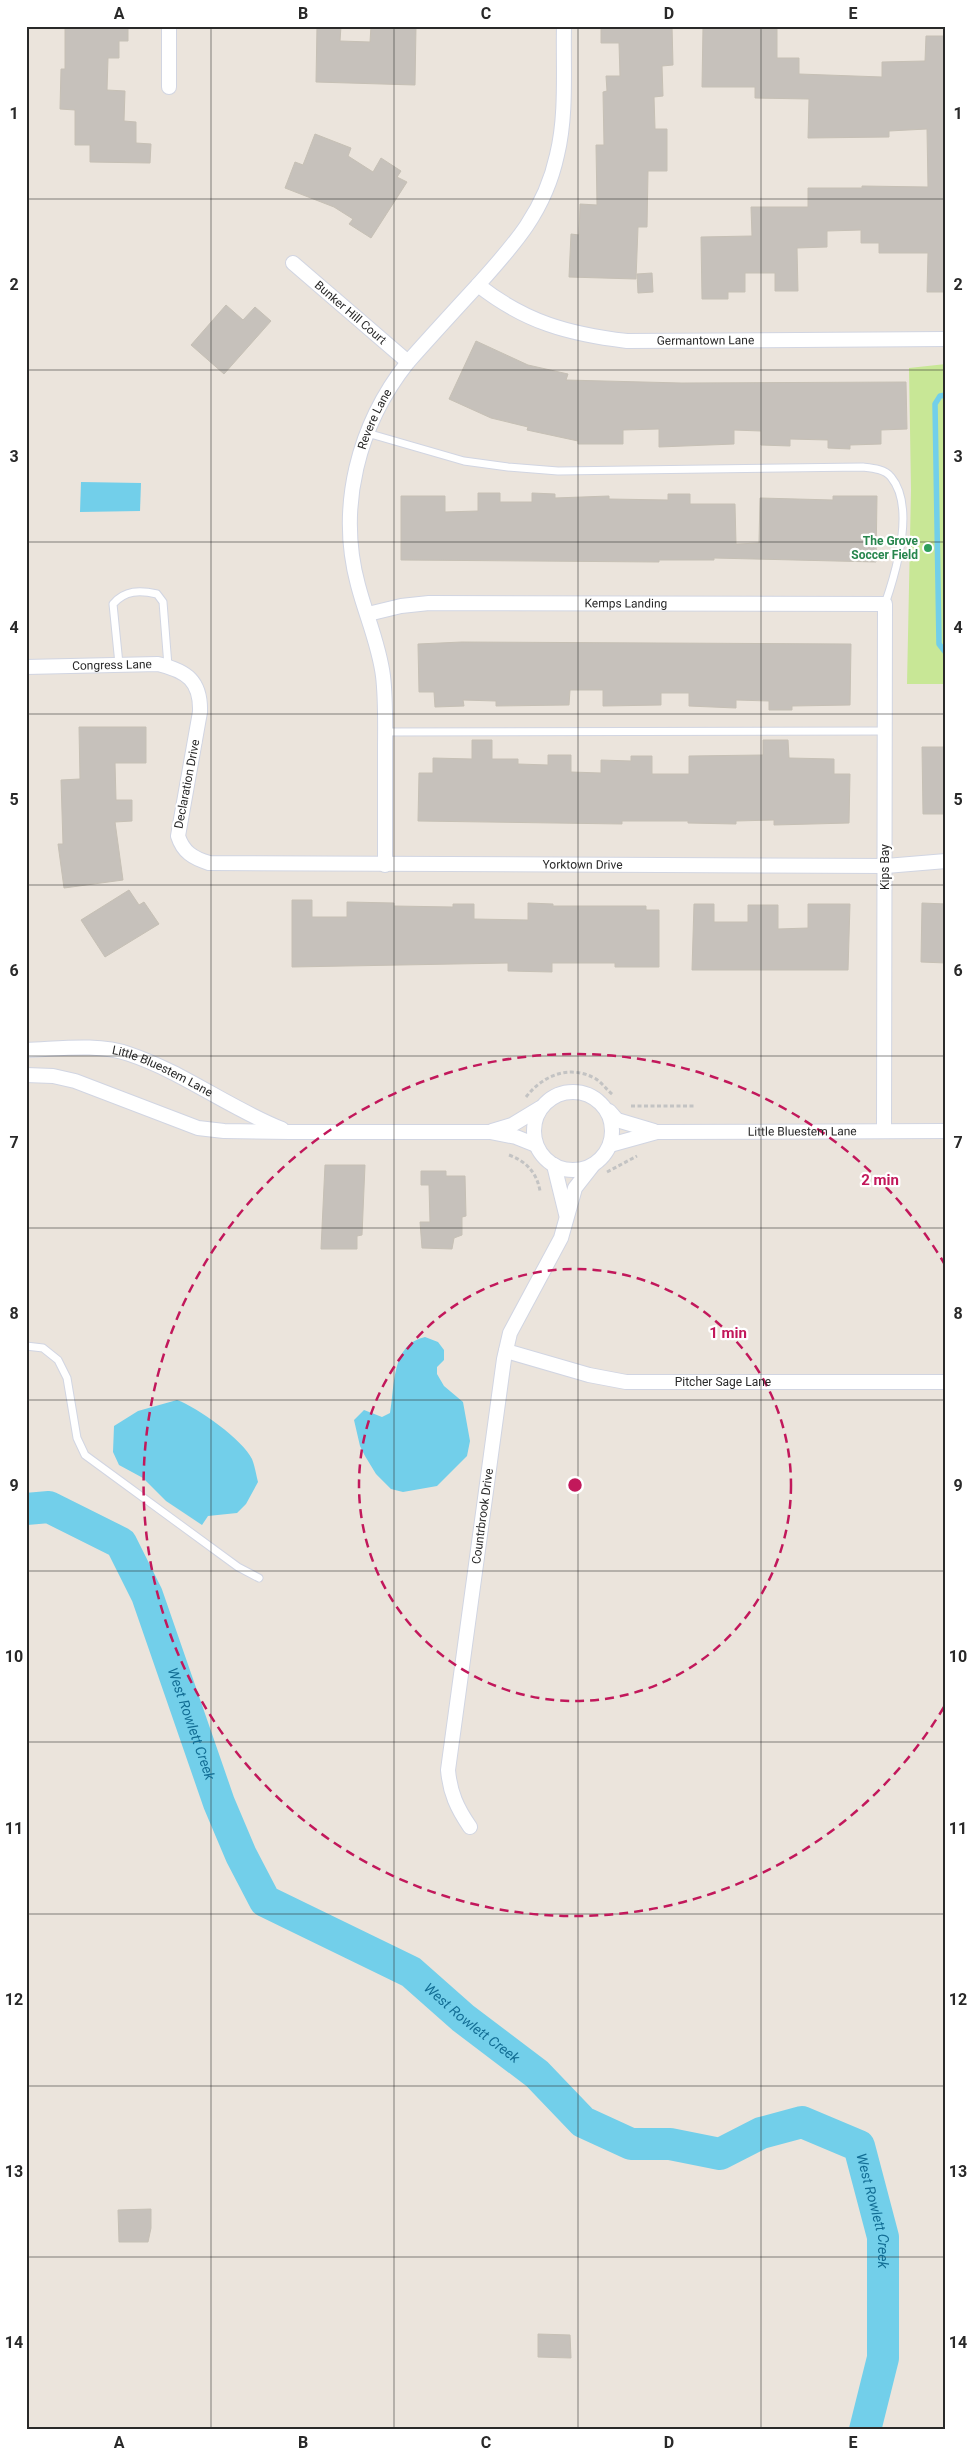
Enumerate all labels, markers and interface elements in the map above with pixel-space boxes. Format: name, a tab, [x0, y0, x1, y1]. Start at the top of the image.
text: A	[114, 4, 125, 23]
text: B	[298, 4, 308, 23]
text: C	[481, 4, 491, 23]
text: D	[664, 4, 674, 23]
text: E	[849, 4, 858, 23]
text: 1	[9, 104, 19, 123]
text: 1	[953, 104, 963, 123]
text: 2	[9, 275, 19, 294]
text: 2	[953, 275, 963, 294]
street label: Bunker Hill Court	[312, 278, 389, 347]
street label: Germantown Lane	[657, 333, 754, 348]
street label: Revere Lane	[355, 386, 395, 451]
text: 3	[9, 447, 19, 466]
text: 3	[953, 447, 963, 466]
place label: The Grove Soccer Field	[851, 534, 919, 562]
marker: The Grove Soccer Field	[922, 542, 934, 554]
street label: Kemps Landing	[584, 596, 667, 611]
text: 4	[9, 618, 19, 637]
text: 4	[953, 618, 963, 637]
street label: Congress Lane	[72, 657, 152, 673]
street label: Declaration Drive	[171, 738, 203, 830]
text: 5	[9, 790, 19, 809]
text: 5	[953, 790, 963, 809]
street label: Kips Bay	[878, 844, 892, 890]
street label: Yorktown Drive	[542, 857, 623, 872]
text: 6	[9, 961, 19, 980]
text: 6	[953, 961, 963, 980]
street label: Little Bluestem Lane	[111, 1043, 215, 1100]
street label: Little Bluestem Lane	[748, 1124, 857, 1139]
text: 7	[9, 1133, 19, 1152]
text: 7	[953, 1133, 963, 1152]
text: 2 min	[861, 1171, 899, 1189]
text: 8	[9, 1304, 19, 1323]
text: 8	[953, 1304, 963, 1323]
text: 1 min	[709, 1324, 747, 1342]
street label: Pitcher Sage Lane	[675, 1375, 771, 1389]
street label: Countrbrook Drive	[469, 1467, 496, 1565]
text: 9	[9, 1476, 19, 1495]
centre of rings	[566, 1476, 584, 1494]
text: 9	[953, 1476, 963, 1495]
text: 10	[5, 1647, 23, 1666]
text: 10	[949, 1647, 967, 1666]
water label: West Rowlett Creek	[165, 1665, 219, 1783]
text: 11	[5, 1819, 23, 1838]
text: 11	[949, 1819, 967, 1838]
water label: West Rowlett Creek	[421, 1980, 524, 2067]
text: 12	[5, 1990, 23, 2009]
text: 12	[949, 1990, 967, 2009]
water label: West Rowlett Creek	[853, 2151, 891, 2270]
text: 13	[5, 2162, 23, 2181]
text: 13	[949, 2162, 967, 2181]
text: 14	[5, 2333, 23, 2352]
text: 14	[949, 2333, 967, 2352]
text: A	[114, 2433, 125, 2452]
text: B	[298, 2433, 308, 2452]
text: C	[481, 2433, 491, 2452]
text: D	[664, 2433, 674, 2452]
text: E	[849, 2433, 858, 2452]

